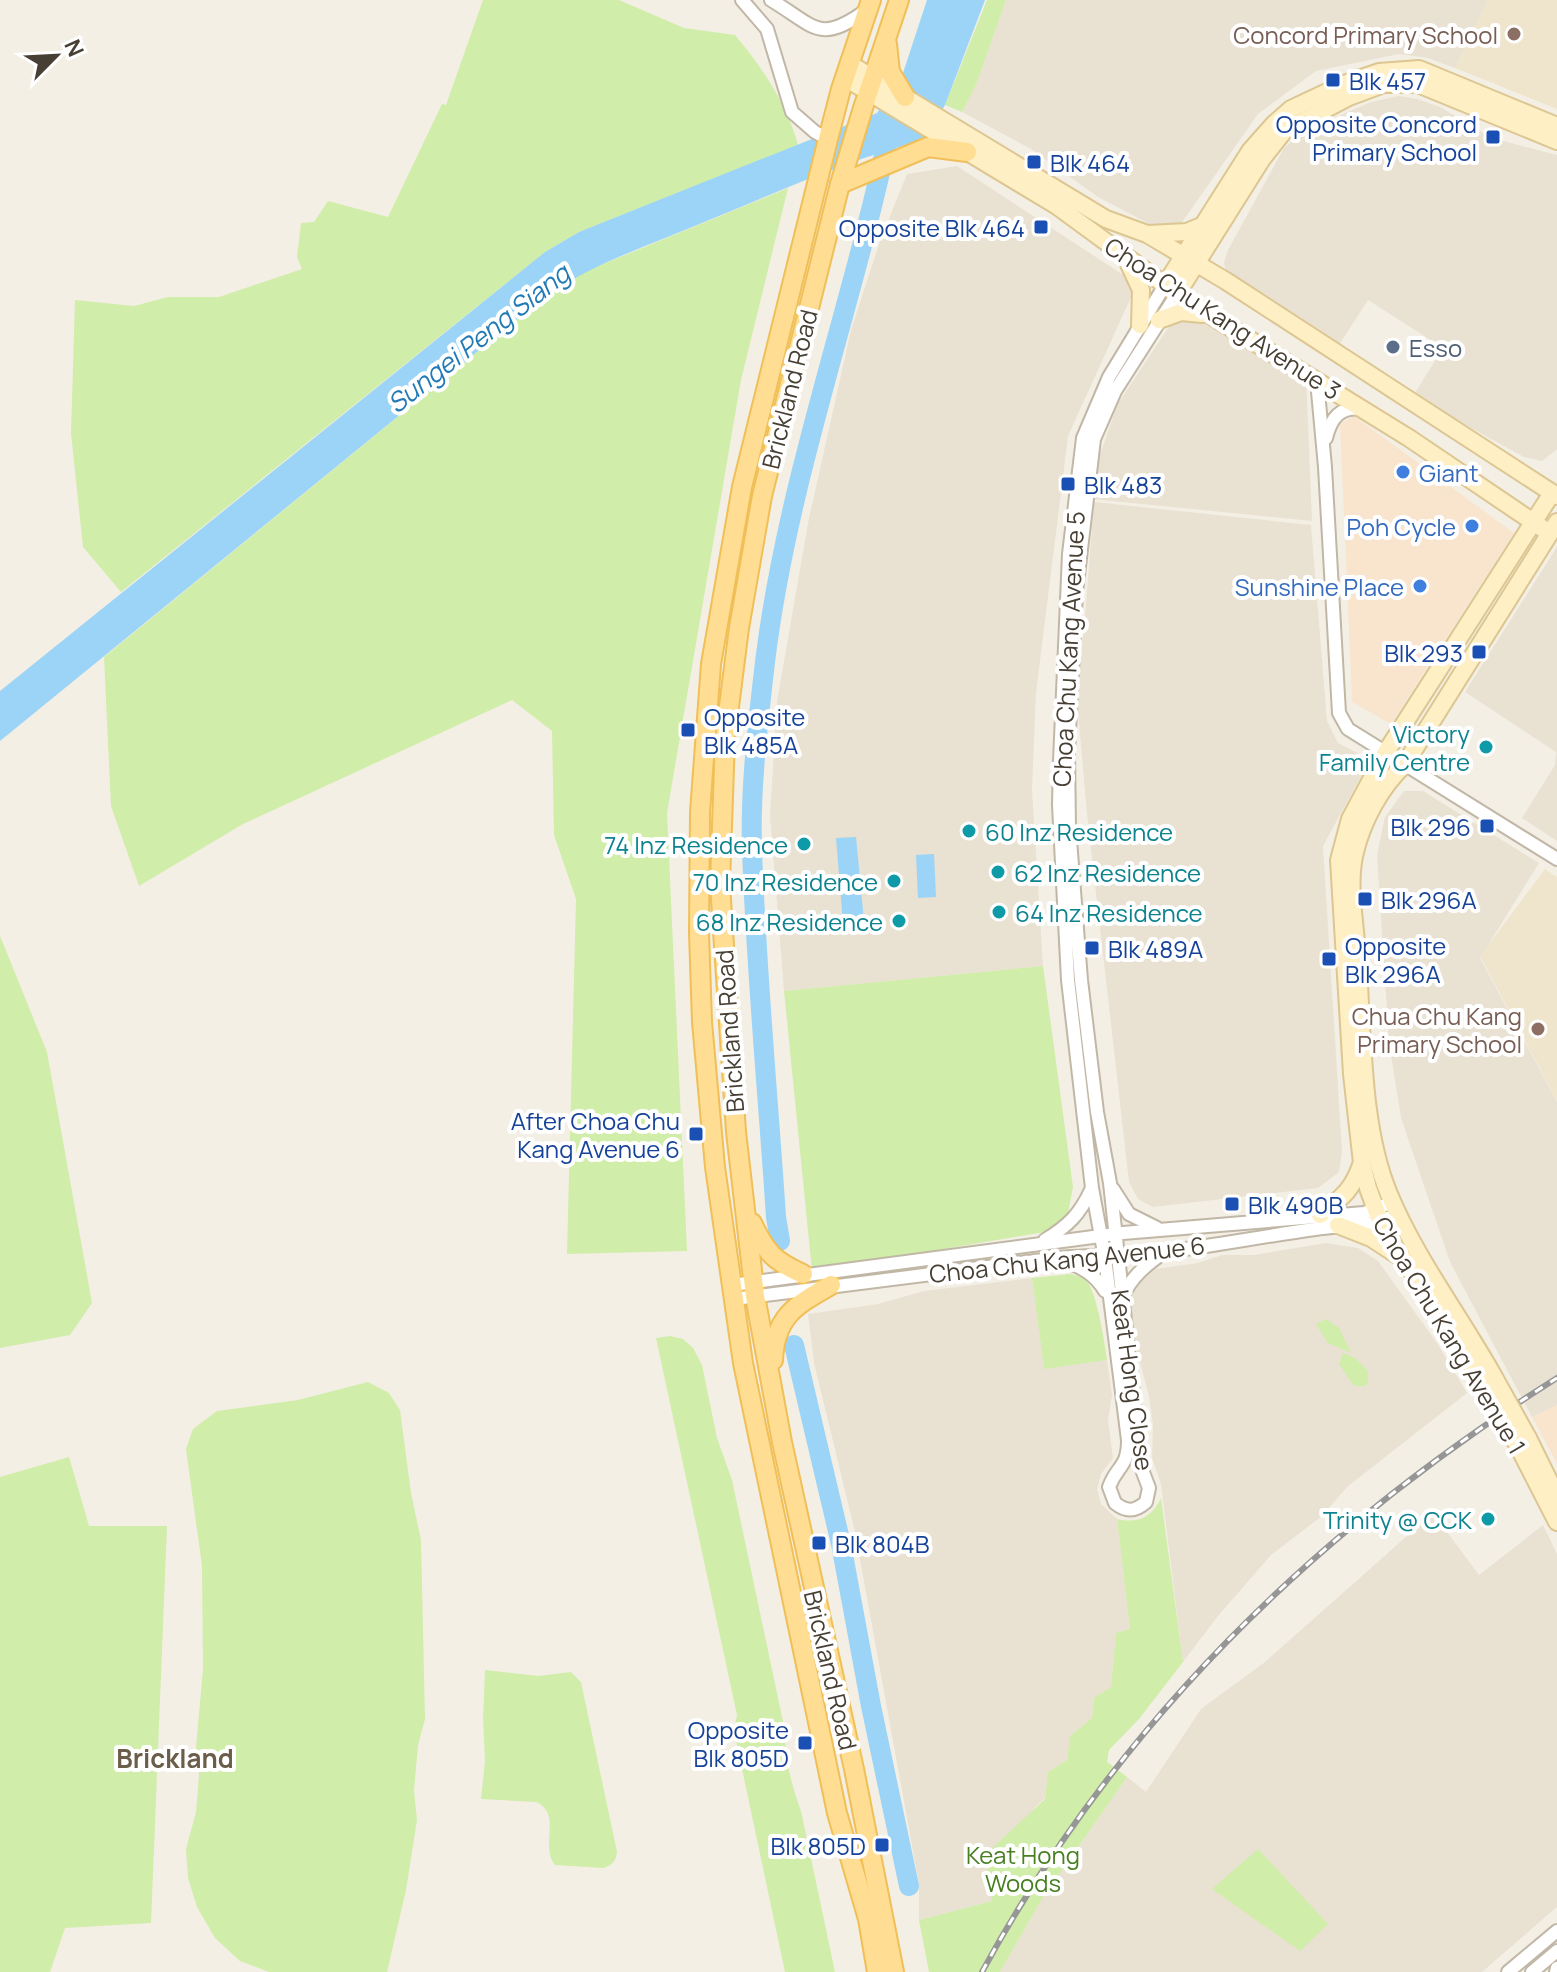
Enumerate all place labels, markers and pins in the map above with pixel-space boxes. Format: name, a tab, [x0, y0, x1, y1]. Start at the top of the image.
place label: Concord Primary School	[1233, 18, 1498, 51]
marker: Concord Primary School	[1505, 25, 1523, 43]
place label: Blk 457	[1349, 64, 1426, 97]
marker: Blk 457	[1324, 71, 1342, 89]
place label: Opposite Concord Primary School	[1276, 107, 1477, 168]
marker: Opposite Concord Primary School	[1484, 128, 1502, 146]
place label: Blk 464	[1050, 146, 1130, 179]
marker: Blk 464	[1025, 153, 1043, 171]
place label: Opposite Blk 464	[839, 211, 1025, 244]
marker: Opposite Blk 464	[1032, 218, 1050, 236]
place label: Esso	[1409, 331, 1462, 364]
marker: Esso	[1384, 338, 1402, 356]
place label: Giant	[1419, 456, 1479, 489]
marker: Giant	[1394, 463, 1412, 481]
place label: Blk 483	[1084, 468, 1162, 501]
marker: Blk 483	[1059, 475, 1077, 493]
place label: Poh Cycle	[1346, 510, 1456, 543]
marker: Poh Cycle	[1463, 517, 1481, 535]
place label: Sunshine Place	[1235, 570, 1404, 603]
marker: Sunshine Place	[1411, 577, 1429, 595]
place label: Blk 293	[1384, 636, 1463, 669]
marker: Blk 293	[1470, 643, 1488, 661]
place label: Opposite Blk 485A	[704, 700, 805, 761]
place label: Victory Family Centre	[1319, 717, 1470, 778]
marker: Opposite Blk 485A	[679, 721, 697, 739]
marker: Victory Family Centre	[1477, 738, 1495, 756]
place label: Blk 296	[1391, 810, 1471, 843]
place label: 60 Inz Residence	[985, 815, 1173, 848]
marker: Blk 296	[1478, 817, 1496, 835]
marker: 60 Inz Residence	[960, 822, 978, 840]
place label: 74 Inz Residence	[604, 828, 788, 861]
marker: 74 Inz Residence	[795, 835, 813, 853]
place label: 62 Inz Residence	[1014, 856, 1201, 889]
marker: 62 Inz Residence	[989, 863, 1007, 881]
place label: 70 Inz Residence	[693, 865, 878, 898]
marker: 70 Inz Residence	[885, 872, 903, 890]
place label: Blk 296A	[1381, 883, 1477, 916]
marker: Blk 296A	[1356, 890, 1374, 908]
place label: 64 Inz Residence	[1015, 896, 1203, 929]
marker: 64 Inz Residence	[990, 903, 1008, 921]
place label: 68 Inz Residence	[696, 905, 883, 938]
marker: 68 Inz Residence	[890, 912, 908, 930]
place label: Opposite Blk 296A	[1345, 929, 1446, 990]
place label: Blk 489A	[1108, 932, 1203, 965]
marker: Blk 489A	[1083, 939, 1101, 957]
marker: Opposite Blk 296A	[1320, 950, 1338, 968]
place label: Chua Chu Kang Primary School	[1352, 999, 1522, 1060]
marker: Chua Chu Kang Primary School	[1529, 1020, 1547, 1038]
place label: After Choa Chu Kang Avenue 6	[511, 1104, 680, 1165]
marker: After Choa Chu Kang Avenue 6	[687, 1125, 705, 1143]
place label: Blk 490B	[1248, 1188, 1343, 1221]
marker: Blk 490B	[1223, 1195, 1241, 1213]
place label: Trinity @ CCK	[1323, 1503, 1473, 1536]
marker: Trinity @ CCK	[1479, 1510, 1497, 1528]
place label: Blk 804B	[835, 1527, 929, 1560]
marker: Blk 804B	[810, 1534, 828, 1552]
place label: Opposite Blk 805D	[688, 1713, 789, 1774]
marker: Opposite Blk 805D	[796, 1734, 814, 1752]
place label: Blk 805D	[770, 1829, 866, 1862]
marker: Blk 805D	[873, 1836, 891, 1854]

